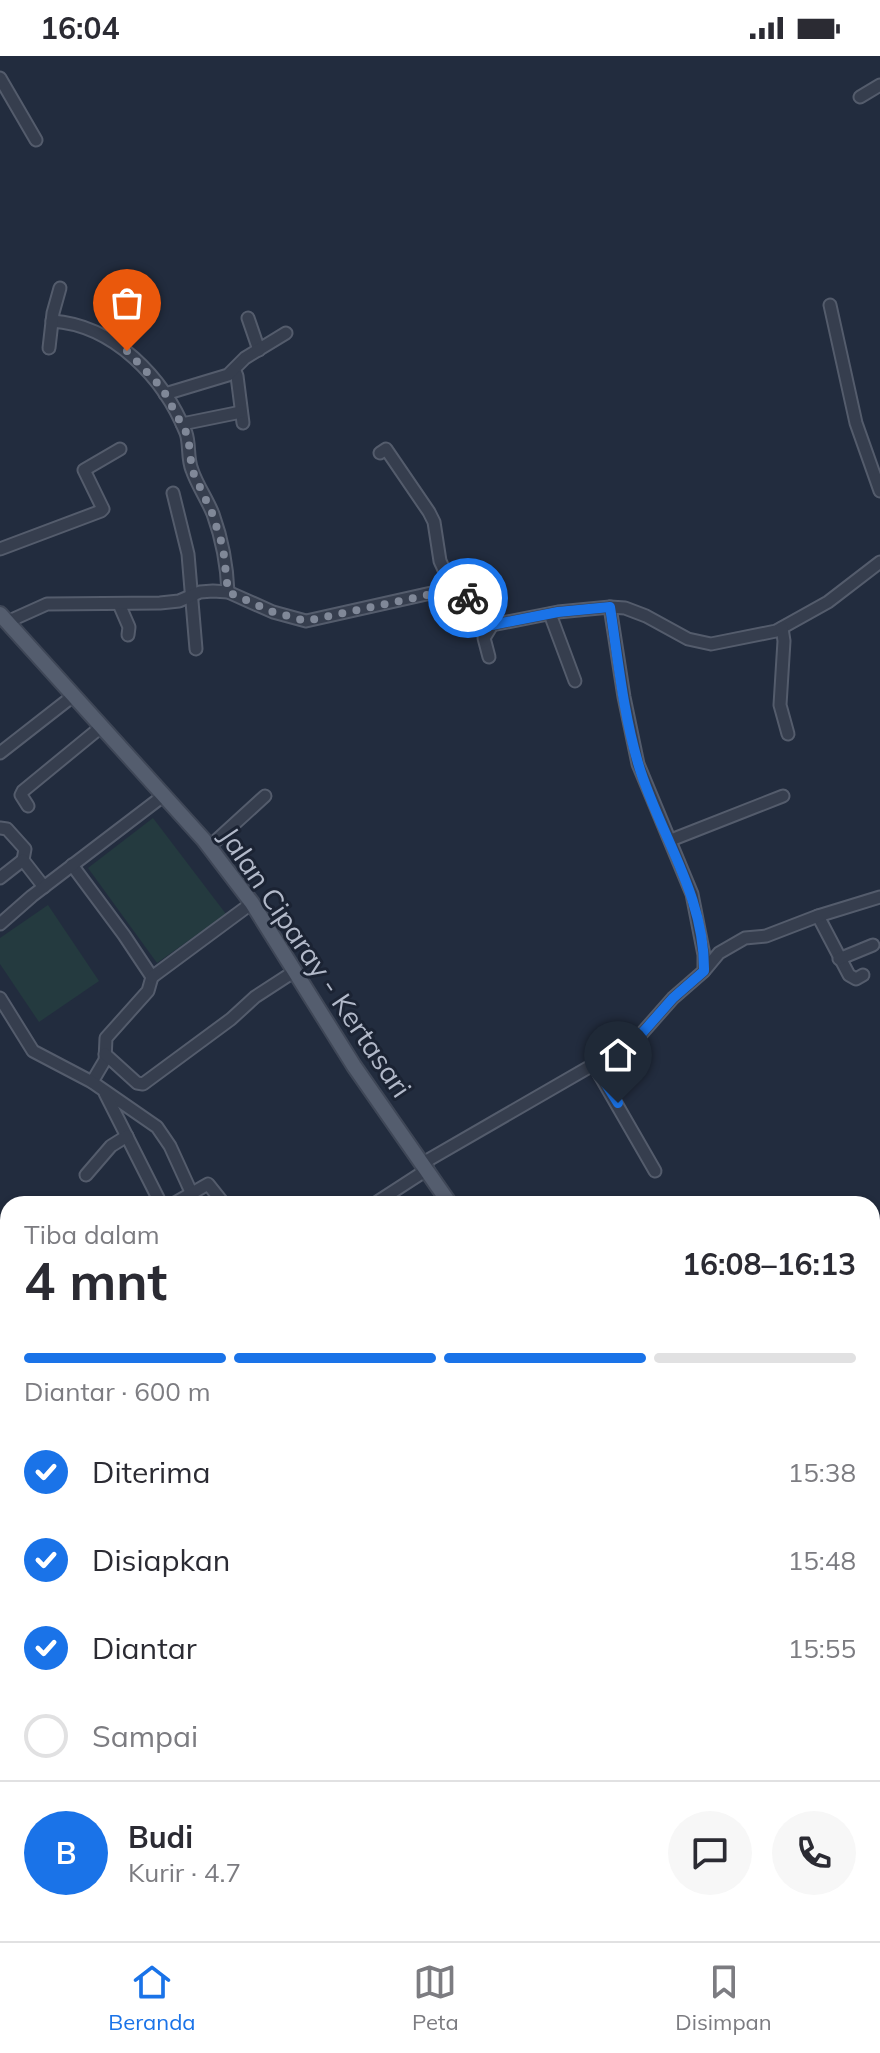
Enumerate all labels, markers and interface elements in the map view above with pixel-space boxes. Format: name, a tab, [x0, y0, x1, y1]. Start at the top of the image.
text: 16:04	[40, 9, 119, 47]
pin	[93, 269, 161, 351]
icon: bag	[105, 281, 149, 325]
courier	[428, 558, 508, 638]
icon: bike	[446, 576, 490, 620]
street label: Jalan Ciparay - Kertasari	[212, 820, 420, 1104]
pin	[584, 1021, 652, 1103]
icon: home	[596, 1033, 640, 1077]
text: Tiba dalam	[24, 1218, 160, 1251]
text: 16:08–16:13	[682, 1245, 856, 1283]
text: 4 mnt	[24, 1248, 167, 1313]
text: Diantar · 600 m	[24, 1375, 211, 1408]
icon: check	[24, 1450, 68, 1494]
text: Diterima	[92, 1453, 211, 1491]
text: 15:38	[788, 1456, 856, 1489]
icon: check	[24, 1538, 68, 1582]
text: Disiapkan	[92, 1541, 230, 1579]
text: 15:48	[788, 1544, 856, 1577]
icon: check	[24, 1626, 68, 1670]
text: Diantar	[92, 1629, 197, 1667]
text: 15:55	[788, 1632, 856, 1665]
text: Sampai	[92, 1717, 198, 1755]
button: chat	[668, 1811, 752, 1895]
button: phone	[772, 1811, 856, 1895]
text: Budi	[128, 1818, 193, 1856]
text: B	[56, 1834, 76, 1872]
text: Kurir · 4.7	[128, 1856, 241, 1889]
tab: Beranda	[108, 1960, 196, 2036]
tab: Peta	[412, 1960, 459, 2036]
tab: Disimpan	[675, 1960, 772, 2036]

